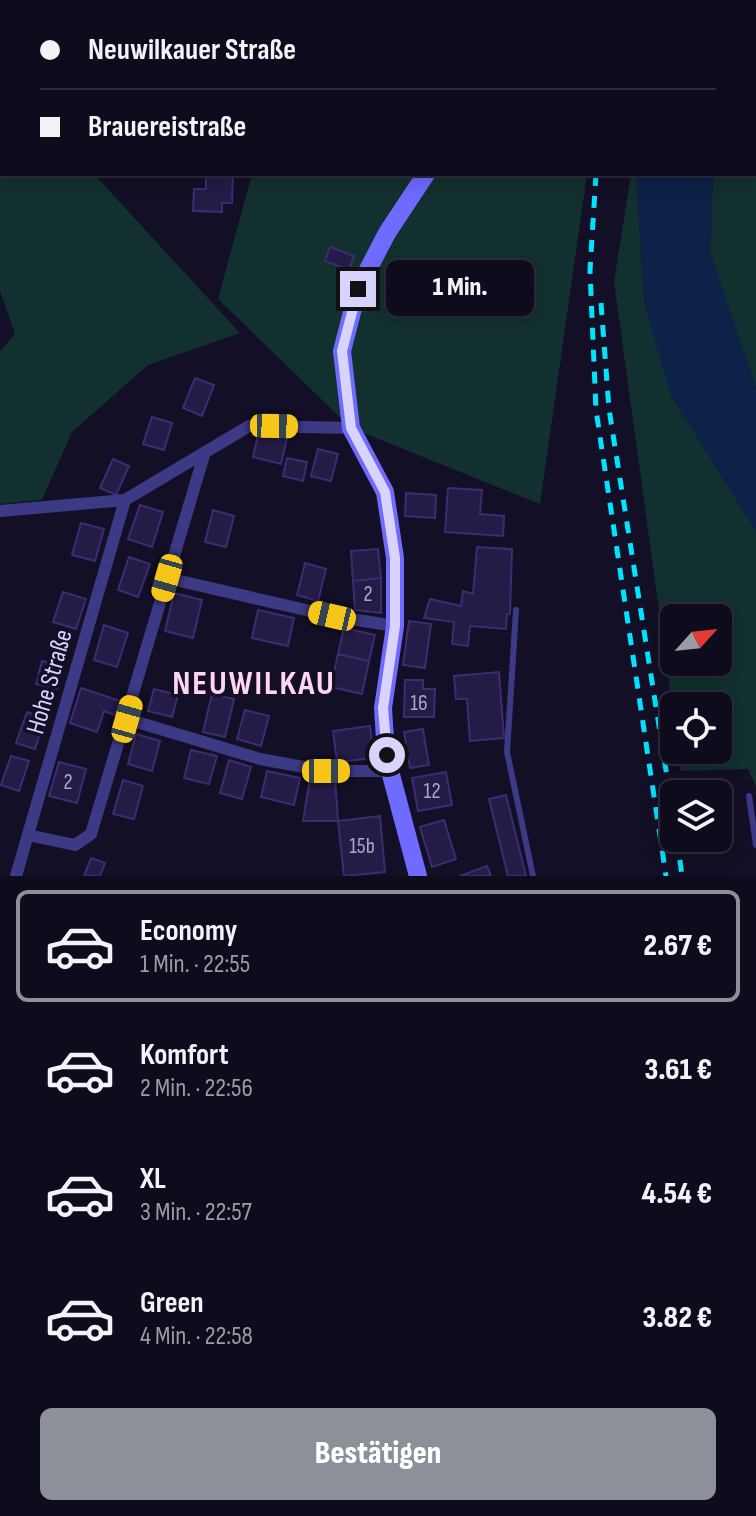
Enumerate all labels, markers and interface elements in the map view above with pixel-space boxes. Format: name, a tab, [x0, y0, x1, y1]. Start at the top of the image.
text: Neuwilkauer Straße	[88, 32, 296, 68]
text: Brauereistraße	[88, 109, 246, 145]
callout: 1 Min.	[386, 261, 534, 317]
route end	[340, 271, 376, 307]
text: 1 Min.	[432, 272, 488, 303]
car	[250, 414, 298, 438]
car	[149, 552, 185, 604]
house number: 2	[363, 581, 373, 608]
car	[306, 599, 358, 633]
north arrow	[660, 604, 732, 676]
map controls	[660, 604, 732, 852]
street label: Hohe Straße	[20, 626, 80, 738]
district label: NEUWILKAU	[172, 663, 336, 704]
house number: 16	[410, 690, 428, 717]
button: locate	[660, 692, 732, 764]
car	[109, 693, 145, 745]
route start	[369, 737, 405, 773]
car	[302, 759, 350, 783]
house number: 2	[63, 769, 73, 796]
house number: 12	[423, 778, 441, 805]
button: layers	[660, 780, 732, 852]
house number: 15b	[349, 833, 375, 860]
icon: car	[44, 910, 116, 982]
text: Economy	[140, 913, 237, 949]
text: 2.67 €	[643, 928, 712, 964]
text: 1 Min. · 22:55	[140, 949, 250, 980]
icon: car	[44, 1034, 116, 1106]
text: Komfort	[140, 1037, 229, 1073]
text: 3.61 €	[644, 1052, 712, 1088]
text: 2 Min. · 22:56	[140, 1073, 253, 1104]
icon: car	[44, 1158, 116, 1230]
text: XL	[140, 1161, 166, 1197]
text: 4.54 €	[642, 1176, 712, 1212]
text: 3 Min. · 22:57	[140, 1197, 252, 1228]
icon: car	[44, 1282, 116, 1354]
text: Green	[140, 1285, 204, 1321]
text: 3.82 €	[642, 1300, 712, 1336]
text: 4 Min. · 22:58	[140, 1321, 253, 1352]
button: Bestätigen	[40, 1408, 716, 1500]

